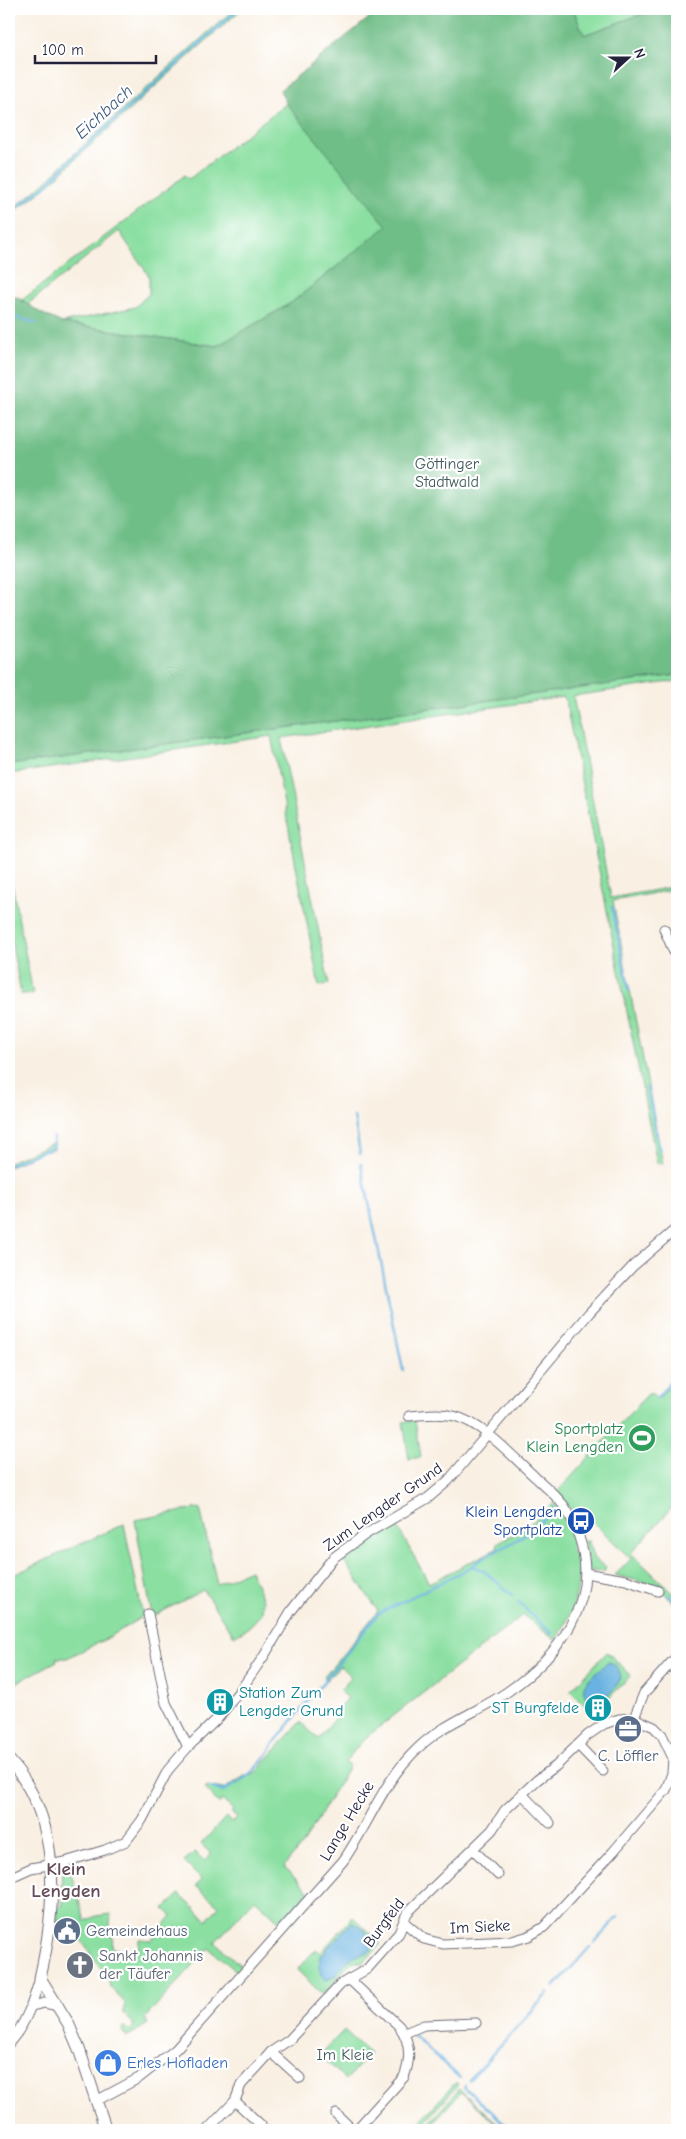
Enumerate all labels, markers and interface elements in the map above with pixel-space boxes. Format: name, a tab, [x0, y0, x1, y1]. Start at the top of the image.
scale bar	[35, 32, 156, 64]
north arrow	[604, 32, 654, 82]
text: 100 m	[42, 41, 84, 59]
text: N	[630, 46, 649, 61]
water label: Eichbach	[71, 81, 137, 143]
park label: Göttinger Stadtwald	[415, 455, 480, 491]
place label: Sportplatz Klein Lengden	[526, 1420, 623, 1456]
sports icon: Sportplatz Klein Lengden	[627, 1423, 657, 1453]
street label: Zum Lengder Grund	[320, 1459, 446, 1555]
place label: Klein Lengden Sportplatz	[465, 1503, 562, 1539]
bus stop icon: Klein Lengden Sportplatz	[566, 1506, 596, 1536]
place label: Station Zum Lengder Grund	[239, 1684, 344, 1720]
building icon: Station Zum Lengder Grund	[205, 1687, 235, 1717]
building icon: ST Burgfelde	[583, 1693, 613, 1723]
place label: ST Burgfelde	[492, 1699, 579, 1717]
office icon: C. Löffler	[613, 1714, 643, 1744]
place label: C. Löffler	[598, 1747, 659, 1765]
street label: Lange Hecke	[316, 1778, 378, 1864]
district label: Klein Lengden	[31, 1858, 101, 1902]
street label: Burgfeld	[360, 1895, 408, 1951]
public building icon: Gemeindehaus	[52, 1916, 82, 1946]
street label: Im Sieke	[449, 1916, 511, 1938]
place label: Gemeindehaus	[86, 1922, 188, 1940]
place label: Sankt Johannis der Täufer	[99, 1947, 204, 1983]
church icon: Sankt Johannis der Täufer	[65, 1950, 95, 1980]
park label: Im Kleie	[317, 2046, 373, 2064]
shop icon: Erles Hofladen	[93, 2048, 123, 2078]
place label: Erles Hofladen	[127, 2054, 228, 2072]

